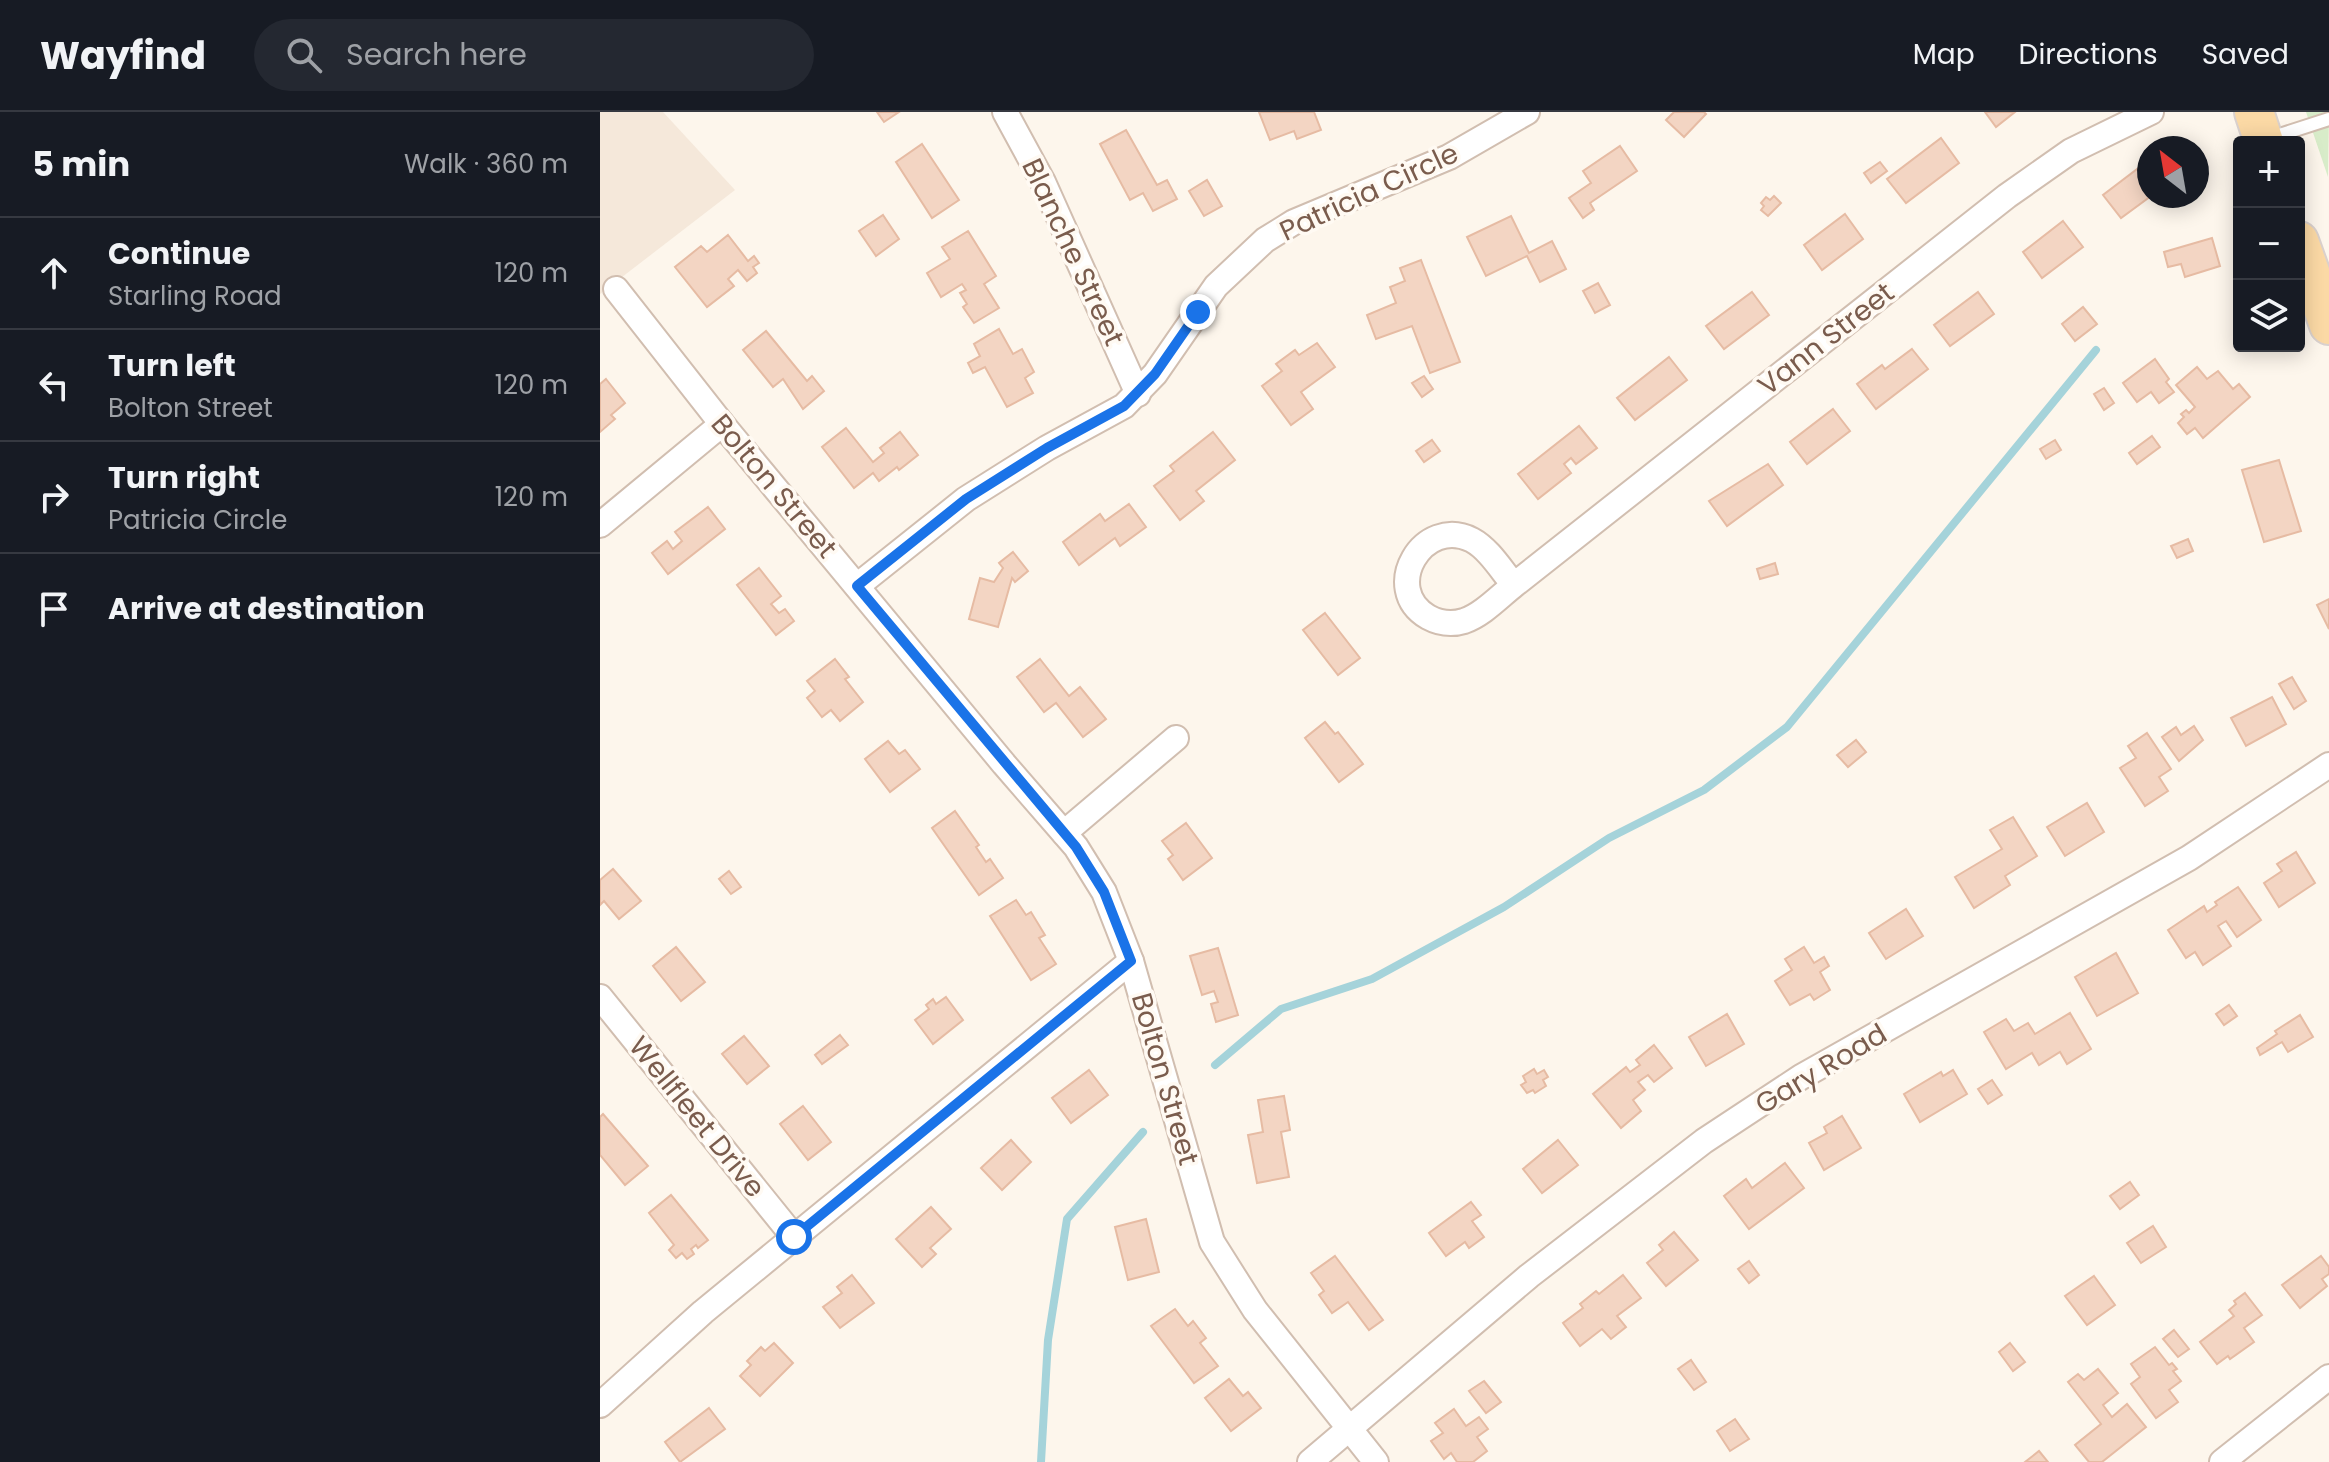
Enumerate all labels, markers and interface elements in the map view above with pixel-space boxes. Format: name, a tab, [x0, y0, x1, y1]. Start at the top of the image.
search box	[254, 19, 814, 91]
text: Wayfind	[40, 29, 206, 82]
icon: search	[282, 33, 326, 77]
text: Search here	[346, 33, 527, 76]
text: Map	[1913, 35, 1975, 74]
text: Directions	[2019, 35, 2158, 74]
text: Saved	[2202, 35, 2289, 74]
street label: Patricia Circle	[1273, 134, 1465, 250]
north arrow	[2137, 136, 2209, 208]
map controls	[2233, 136, 2305, 352]
button: +	[2233, 136, 2305, 208]
text: 5 min	[32, 140, 130, 188]
text: Walk · 360 m	[404, 146, 568, 182]
street label: Blanche Street	[1013, 152, 1133, 352]
button: −	[2233, 208, 2305, 280]
text: Continue	[108, 232, 250, 275]
icon: ahead	[32, 251, 76, 295]
text: 120 m	[495, 255, 568, 291]
street label: Vann Street	[1750, 273, 1902, 405]
text: Starling Road	[108, 278, 282, 314]
button: layers	[2233, 280, 2305, 352]
route end	[1180, 294, 1216, 330]
text: Turn left	[108, 344, 236, 387]
icon: left	[32, 363, 76, 407]
text: 120 m	[495, 367, 568, 403]
text: Bolton Street	[108, 390, 273, 426]
street label: Bolton Street	[702, 405, 846, 567]
text: Turn right	[108, 456, 260, 499]
icon: right	[32, 475, 76, 519]
text: 120 m	[495, 479, 568, 515]
text: Patricia Circle	[108, 502, 287, 538]
icon: arrive	[32, 587, 76, 631]
text: Arrive at destination	[108, 587, 425, 630]
street label: Bolton Street	[1122, 988, 1208, 1170]
street label: Gary Road	[1748, 1014, 1894, 1124]
street label: Wellfleet Drive	[620, 1028, 774, 1206]
route start	[776, 1219, 812, 1255]

